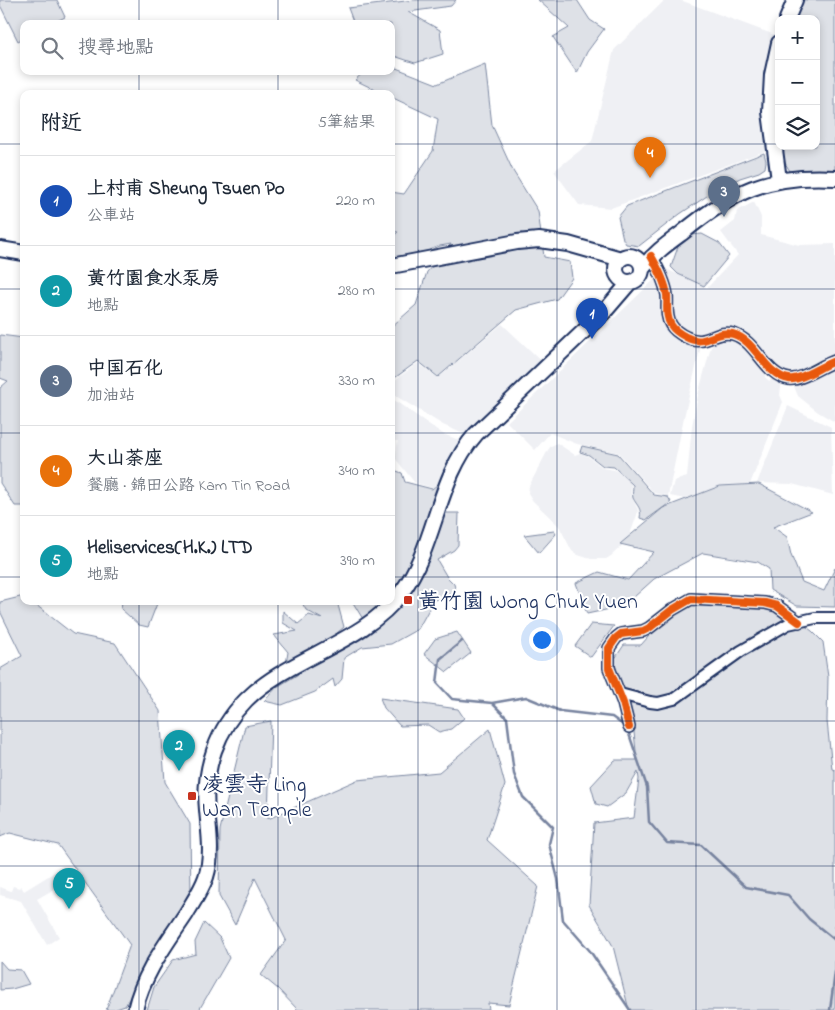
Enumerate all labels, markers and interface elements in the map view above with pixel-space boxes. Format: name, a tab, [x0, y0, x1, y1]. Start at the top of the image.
map controls	[775, 15, 820, 150]
button: +	[775, 15, 820, 60]
search box	[20, 20, 395, 75]
icon: search	[38, 34, 66, 62]
text: 搜尋地點	[78, 35, 154, 62]
button: −	[775, 60, 820, 105]
button: layers	[775, 105, 820, 150]
text: 附近	[40, 109, 82, 139]
text: 5筆結果	[318, 111, 375, 135]
pin: 4	[634, 137, 666, 178]
text: 上村甫 Sheung Tsuen Po	[87, 176, 285, 203]
pin: 3	[708, 176, 740, 217]
text: 1	[53, 189, 59, 213]
text: 220 m	[336, 189, 375, 213]
text: 公車站	[87, 204, 135, 228]
text: 黃竹園食水泵房	[87, 266, 220, 293]
text: 2	[52, 279, 60, 303]
text: 280 m	[338, 279, 375, 303]
text: 地點	[87, 294, 119, 318]
pin: 1	[576, 298, 608, 339]
text: 中国石化	[87, 356, 163, 383]
text: 3	[53, 369, 59, 393]
text: 330 m	[338, 369, 375, 393]
text: 加油站	[87, 384, 135, 408]
text: 大山荼座	[87, 446, 163, 473]
text: 4	[53, 459, 59, 483]
text: 340 m	[338, 459, 375, 483]
text: 餐廳 · 錦田公路 Kam Tin Road	[87, 474, 290, 498]
text: Heliservices(H.K.) LTD	[87, 535, 253, 562]
text: 5	[51, 549, 61, 573]
text: 390 m	[340, 549, 375, 573]
text: 地點	[87, 563, 119, 587]
place label: 黃竹園 Wong Chuk Yuen	[418, 587, 638, 620]
marker: 黃竹園 Wong Chuk Yuen	[402, 594, 414, 606]
your location	[529, 627, 555, 653]
pin: 2	[163, 730, 195, 771]
place label: 凌雲寺 Ling Wan Temple	[202, 770, 312, 827]
marker: 凌雲寺 Ling Wan Temple	[186, 790, 198, 802]
pin: 5	[53, 868, 85, 909]

